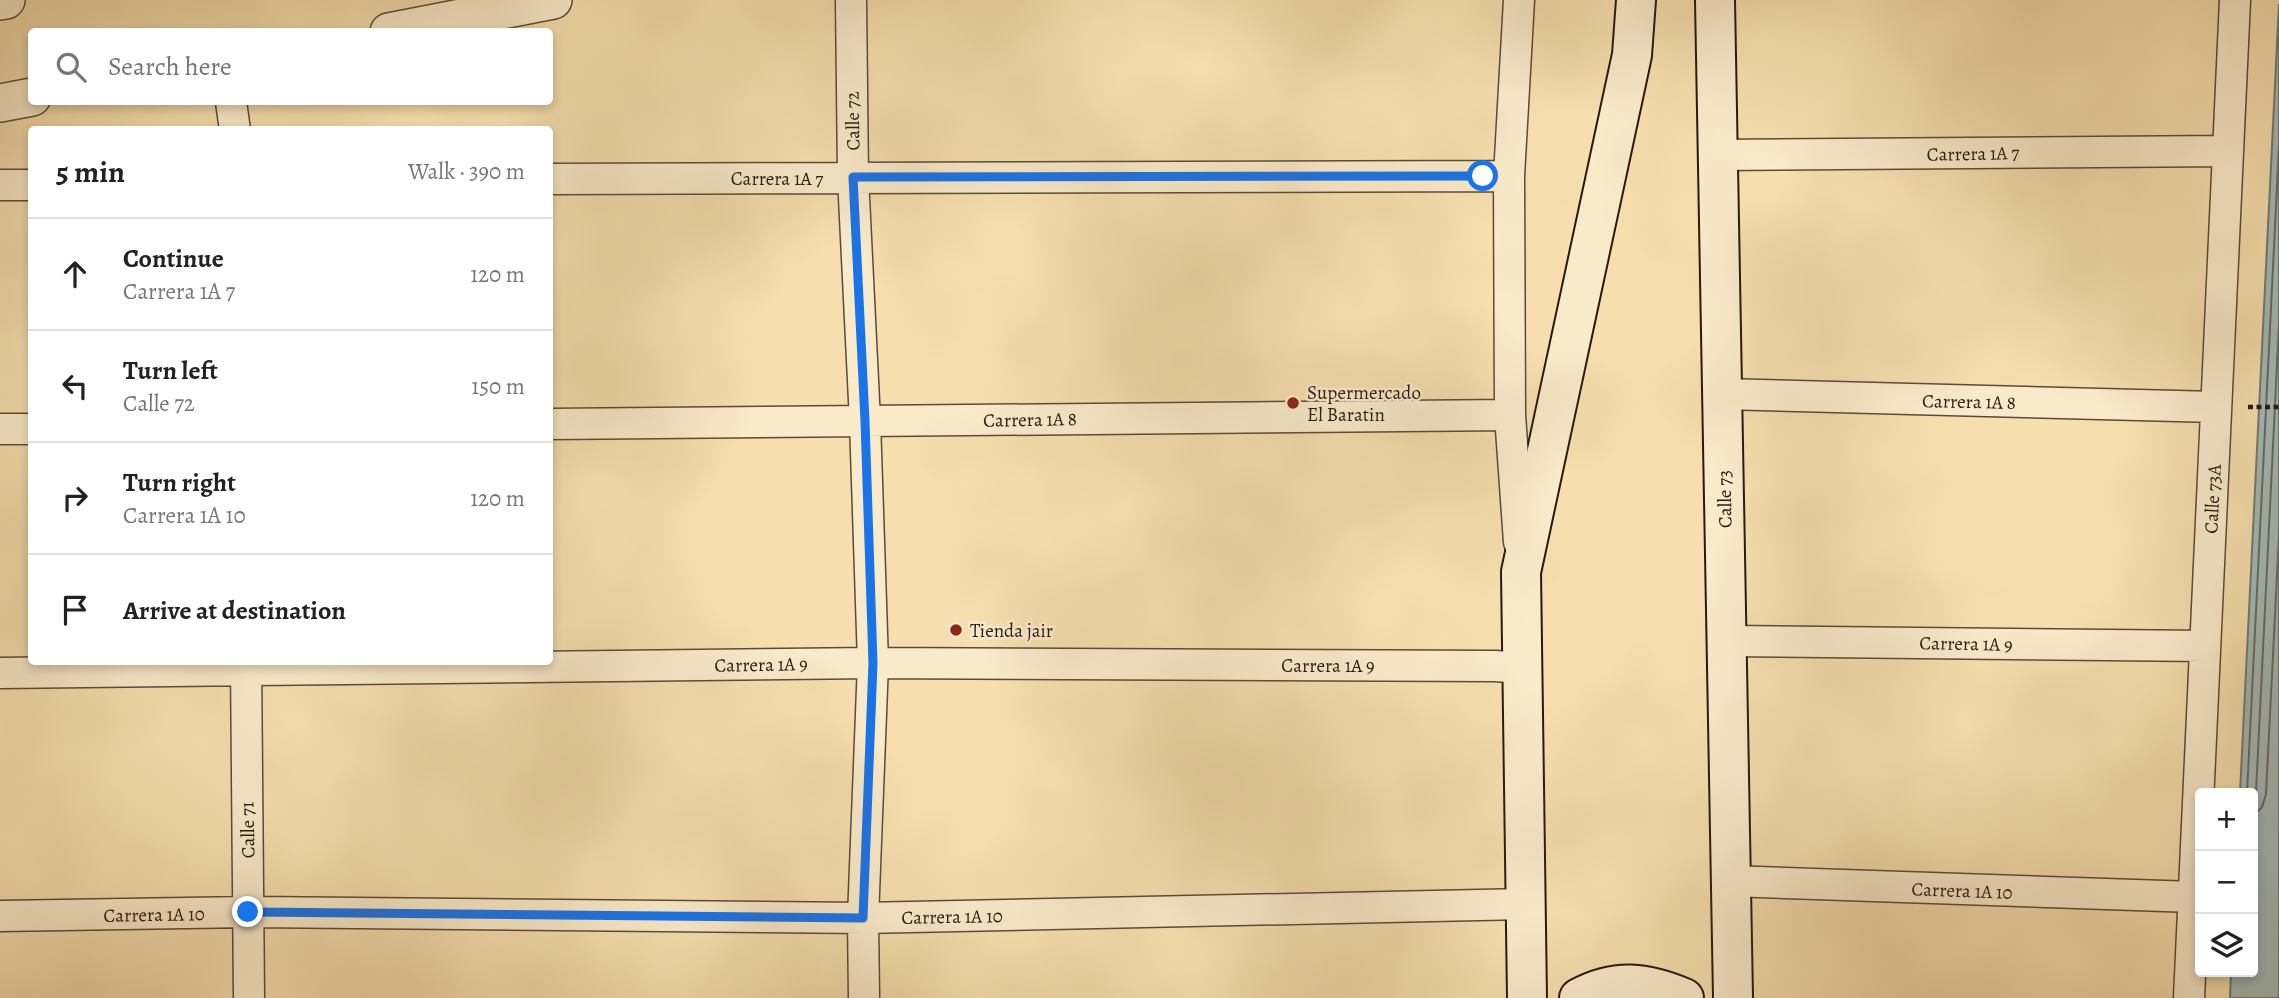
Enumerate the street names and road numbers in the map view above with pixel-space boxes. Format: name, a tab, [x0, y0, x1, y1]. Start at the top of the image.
street label: Calle 72	[839, 91, 867, 151]
street label: Carrera 1A 7	[1926, 140, 2020, 168]
street label: Carrera 1A 7	[731, 166, 823, 192]
street label: Carrera 1A 8	[1922, 388, 2016, 416]
street label: Carrera 1A 8	[983, 406, 1077, 434]
street label: Calle 73A	[2198, 463, 2228, 534]
street label: Calle 73	[1711, 470, 1739, 528]
street label: Carrera 1A 9	[1919, 630, 2013, 658]
street label: Carrera 1A 9	[714, 651, 808, 679]
street label: Carrera 1A 9	[1281, 653, 1375, 679]
street label: Calle 71	[234, 801, 261, 859]
street label: Carrera 1A 10	[1911, 876, 2013, 906]
street label: Carrera 1A 10	[103, 901, 205, 929]
street label: Carrera 1A 10	[901, 903, 1003, 931]

